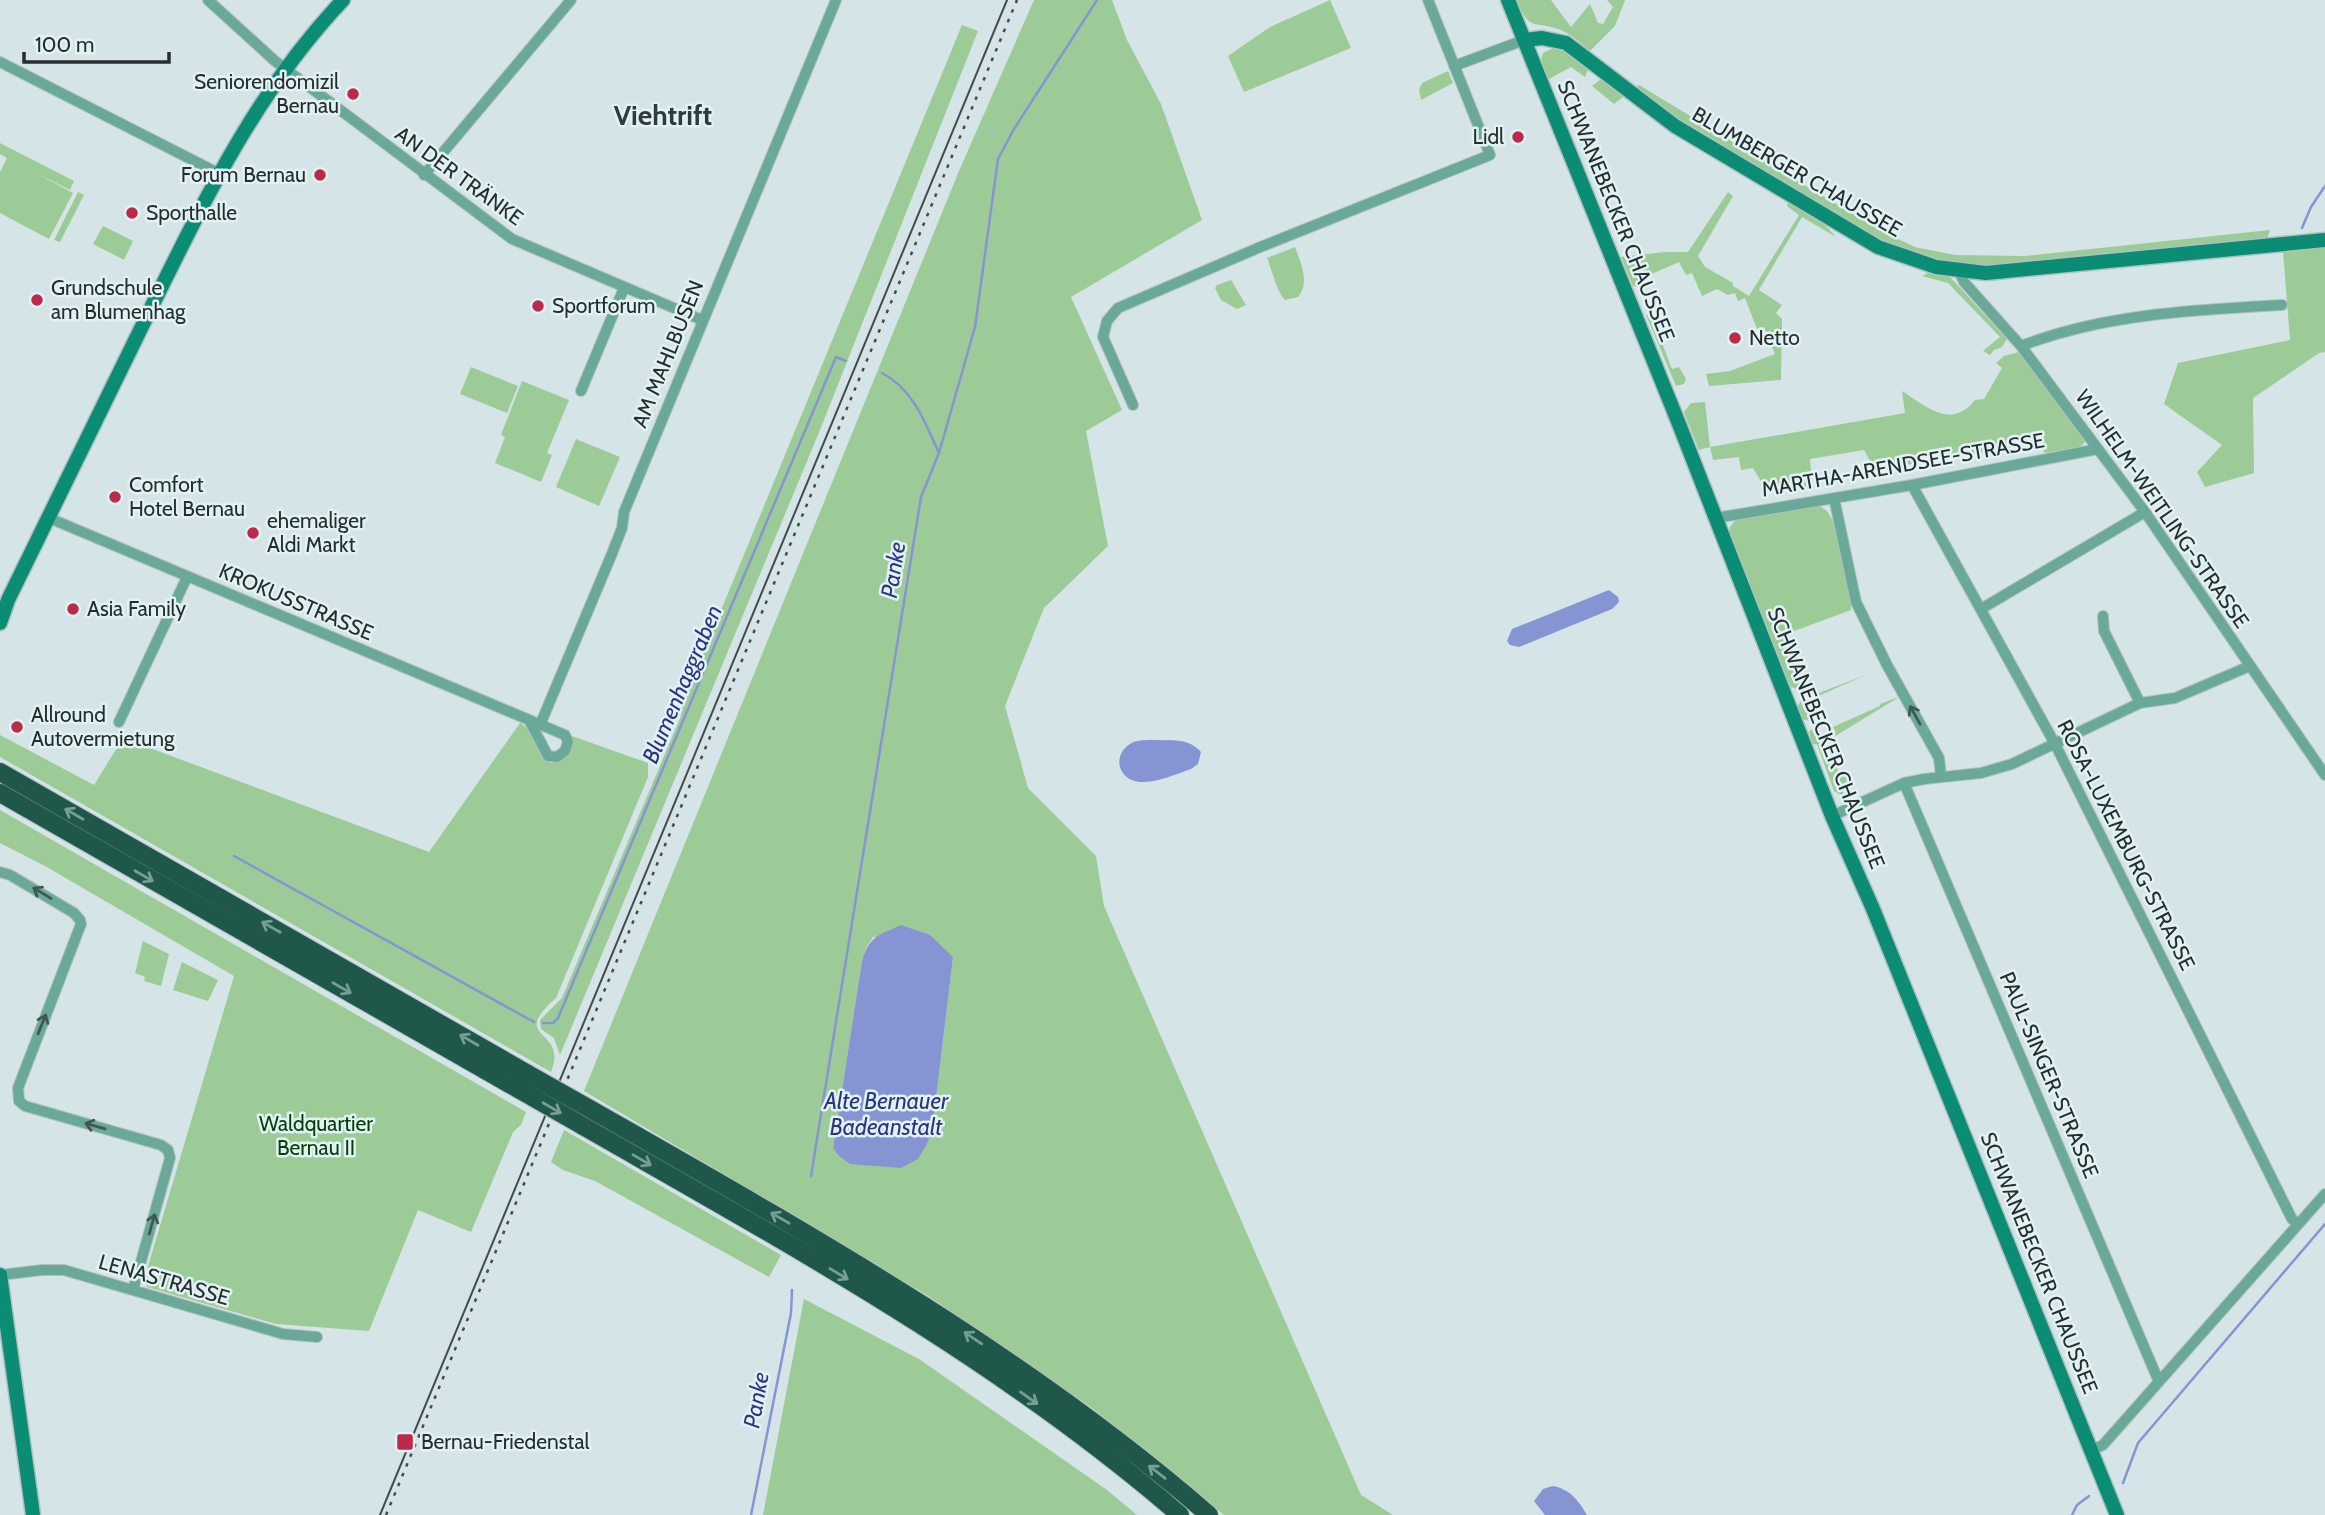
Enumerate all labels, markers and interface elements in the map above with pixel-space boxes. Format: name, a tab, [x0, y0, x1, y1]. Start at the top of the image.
scale bar	[24, 21, 170, 65]
text: 100 m	[35, 32, 94, 57]
place label: Seniorendomizil Bernau	[194, 69, 339, 118]
street label: SCHWANEBECKER CHAUSSEE	[1552, 76, 1680, 345]
marker: Seniorendomizil Bernau	[345, 86, 361, 102]
district label: Viehtrift	[614, 98, 712, 132]
street label: BLUMBERGER CHAUSSEE	[1688, 101, 1907, 242]
street label: AN DER TRÄNKE	[391, 121, 528, 230]
place label: Lidl	[1472, 124, 1504, 149]
marker: Lidl	[1510, 129, 1526, 145]
place label: Forum Bernau	[181, 162, 306, 187]
marker: Forum Bernau	[312, 167, 328, 183]
place label: Sporthalle	[146, 200, 237, 225]
marker: Sporthalle	[124, 205, 140, 221]
place label: Grundschule am Blumenhag	[51, 275, 186, 324]
street label: AM MAHLBUSEN	[627, 277, 708, 431]
marker: Grundschule am Blumenhag	[29, 292, 45, 308]
place label: Sportforum	[552, 293, 655, 318]
marker: Sportforum	[530, 298, 546, 314]
place label: Netto	[1749, 325, 1800, 350]
marker: Netto	[1727, 330, 1743, 346]
street label: WILHELM-WEITLING-STRASSE	[2070, 385, 2254, 633]
street label: MARTHA-ARENDSEE-STRASSE	[1760, 427, 2046, 502]
place label: Comfort Hotel Bernau	[129, 472, 245, 521]
marker: Comfort Hotel Bernau	[107, 489, 123, 505]
place label: ehemaliger Aldi Markt	[267, 508, 366, 557]
marker: ehemaliger Aldi Markt	[245, 525, 261, 541]
water label: Panke	[875, 540, 911, 600]
street label: KROKUSSTRASSE	[215, 558, 377, 645]
place label: Asia Family	[87, 596, 186, 621]
marker: Asia Family	[65, 601, 81, 617]
water label: Blumenhaggraben	[636, 601, 728, 767]
street label: SCHWANEBECKER CHAUSSEE	[1762, 603, 1890, 872]
place label: Allround Autovermietung	[31, 702, 175, 751]
one-way arrow	[1908, 706, 1922, 726]
street label: ROSA-LUXEMBURG-STRASSE	[2052, 715, 2201, 974]
marker: Allround Autovermietung	[9, 719, 25, 735]
one-way arrow	[64, 807, 84, 821]
one-way arrow	[134, 869, 154, 883]
one-way arrow	[32, 886, 52, 900]
one-way arrow	[261, 920, 282, 933]
street label: PAUL-SINGER-STRASSE	[1995, 968, 2104, 1182]
one-way arrow	[331, 982, 352, 995]
one-way arrow	[37, 1014, 50, 1035]
one-way arrow	[459, 1033, 479, 1047]
water label: Alte Bernauer Badeanstalt	[823, 1087, 949, 1141]
one-way arrow	[541, 1101, 561, 1115]
park label: Waldquartier Bernau II	[259, 1111, 373, 1160]
one-way arrow	[84, 1119, 106, 1132]
street label: SCHWANEBECKER CHAUSSEE	[1975, 1128, 2103, 1397]
one-way arrow	[631, 1154, 652, 1167]
one-way arrow	[770, 1211, 790, 1225]
one-way arrow	[146, 1214, 159, 1236]
street label: LENASTRASSE	[96, 1249, 233, 1310]
one-way arrow	[828, 1268, 848, 1282]
one-way arrow	[963, 1331, 983, 1345]
water label: Panke	[737, 1370, 775, 1430]
one-way arrow	[1019, 1391, 1038, 1405]
place label: Bernau-Friedenstal	[421, 1429, 590, 1454]
marker: Bernau-Friedenstal	[395, 1432, 415, 1452]
one-way arrow	[1148, 1464, 1166, 1479]

